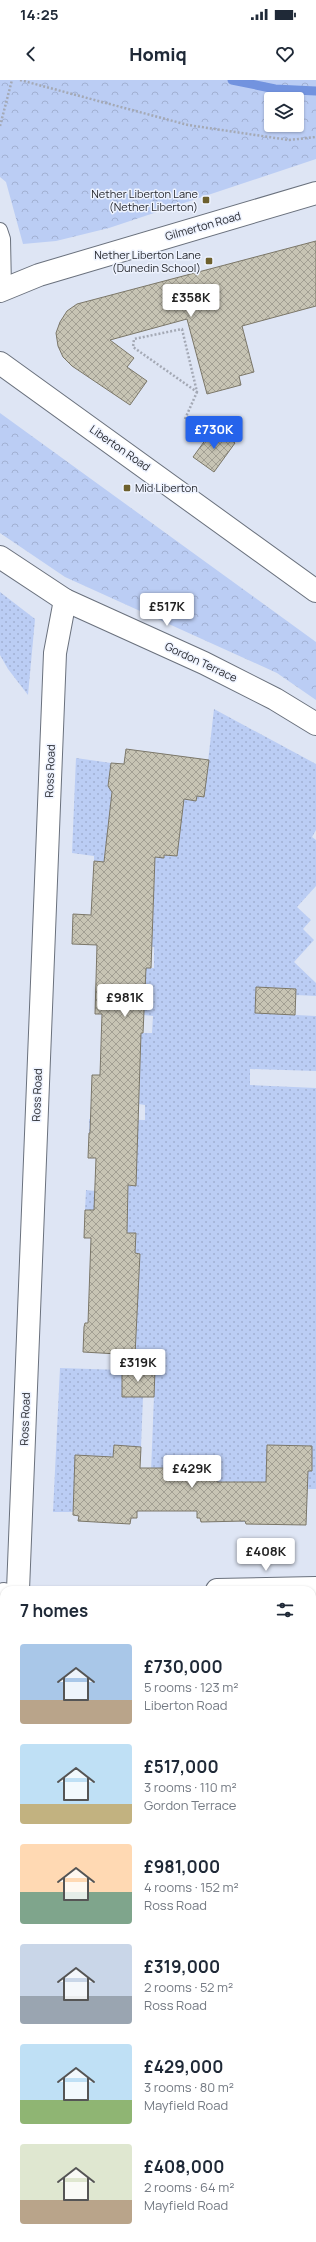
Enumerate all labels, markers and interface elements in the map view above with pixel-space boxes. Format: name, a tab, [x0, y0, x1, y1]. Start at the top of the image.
text: 14:25	[20, 4, 59, 25]
text: Homiq	[129, 42, 187, 66]
icon: back	[20, 43, 42, 65]
icon: heart	[274, 43, 296, 65]
map controls	[264, 92, 304, 132]
button: layers	[264, 92, 304, 132]
place label: Nether Liberton Lane (Nether Liberton)	[91, 186, 199, 214]
marker: Nether Liberton Lane (Nether Liberton)	[201, 195, 211, 205]
street label: Gilmerton Road	[163, 208, 242, 243]
place label: Nether Liberton Lane (Dunedin School)	[94, 247, 202, 275]
marker: Nether Liberton Lane (Dunedin School)	[204, 256, 214, 266]
pin: £358K	[163, 284, 219, 318]
text: £358K	[172, 288, 210, 306]
pin: £730K	[186, 416, 242, 450]
text: £730K	[195, 420, 233, 438]
street label: Liberton Road	[87, 421, 154, 474]
place label: Mid Liberton	[135, 480, 198, 495]
marker: Mid Liberton	[122, 483, 132, 493]
pin: £517K	[139, 593, 195, 627]
text: £517K	[149, 597, 185, 615]
street label: Gordon Terrace	[163, 638, 240, 685]
street label: Ross Road	[41, 744, 58, 798]
pin: £981K	[97, 984, 153, 1018]
text: £981K	[106, 988, 144, 1006]
street label: Ross Road	[28, 1068, 45, 1122]
pin: £319K	[110, 1349, 166, 1383]
text: £319K	[119, 1353, 157, 1371]
street label: Ross Road	[16, 1392, 33, 1446]
pin: £429K	[164, 1455, 220, 1489]
text: £429K	[172, 1459, 212, 1477]
pin: £408K	[238, 1538, 294, 1572]
text: £408K	[246, 1542, 286, 1560]
text: 7 homes	[20, 1599, 88, 1622]
icon: filters	[274, 1599, 296, 1621]
text: £730,000	[144, 1655, 223, 1678]
icon: home	[52, 1660, 100, 1708]
text: 5 rooms · 123 m²	[144, 1678, 239, 1696]
text: Liberton Road	[144, 1696, 227, 1714]
text: £517,000	[144, 1755, 219, 1778]
icon: home	[52, 1760, 100, 1808]
text: 3 rooms · 110 m²	[144, 1778, 237, 1796]
text: Gordon Terrace	[144, 1796, 236, 1814]
text: £981,000	[144, 1855, 220, 1878]
icon: home	[52, 1860, 100, 1908]
text: 4 rooms · 152 m²	[144, 1878, 239, 1896]
text: Ross Road	[144, 1896, 207, 1914]
text: £319,000	[144, 1955, 220, 1978]
icon: home	[52, 1960, 100, 2008]
text: 2 rooms · 52 m²	[144, 1978, 233, 1996]
text: Ross Road	[144, 1996, 207, 2014]
text: £429,000	[144, 2055, 223, 2078]
icon: home	[52, 2060, 100, 2108]
text: 3 rooms · 80 m²	[144, 2078, 234, 2096]
text: Mayfield Road	[144, 2096, 228, 2114]
text: £408,000	[144, 2155, 224, 2178]
icon: home	[52, 2160, 100, 2208]
text: 2 rooms · 64 m²	[144, 2178, 235, 2196]
text: Mayfield Road	[144, 2196, 228, 2214]

